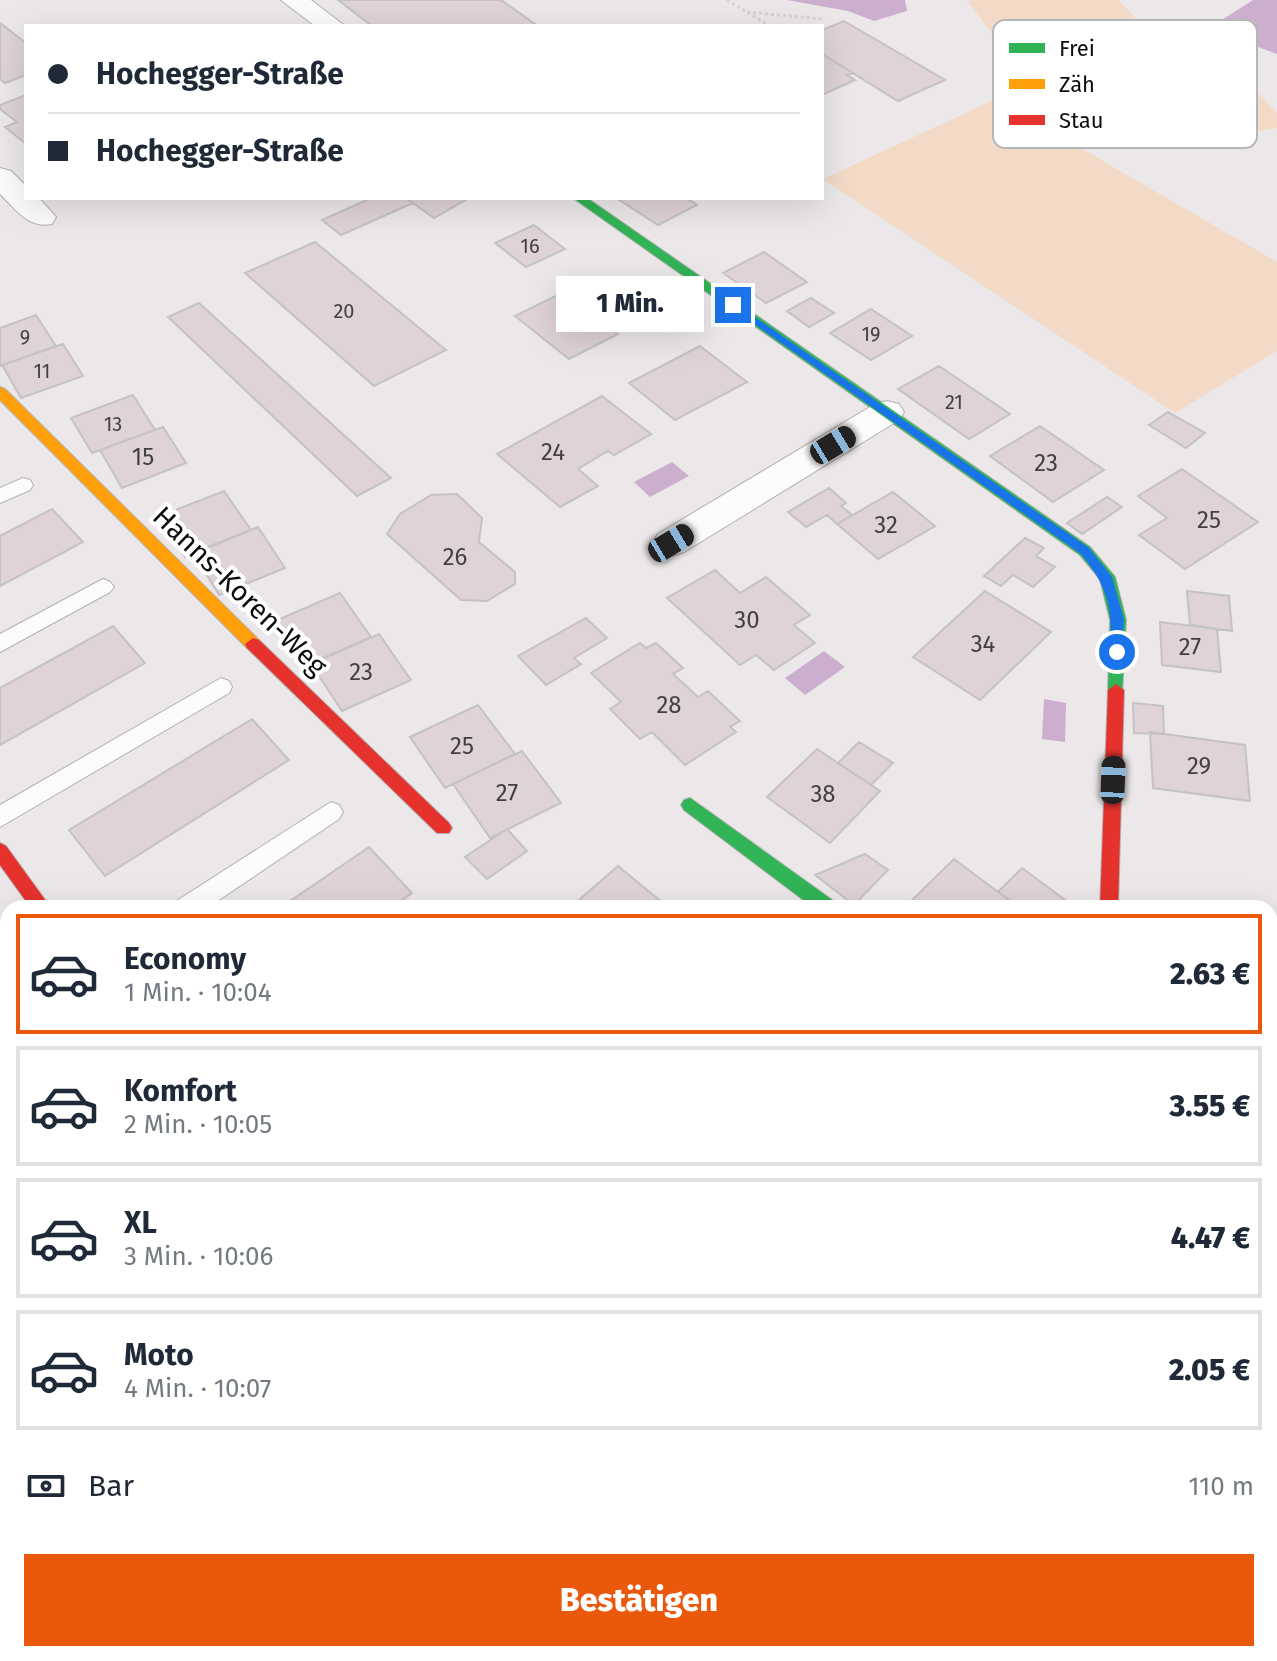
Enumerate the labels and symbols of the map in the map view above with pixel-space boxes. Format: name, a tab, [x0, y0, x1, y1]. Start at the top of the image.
legend	[993, 20, 1257, 148]
text: Frei	[1059, 35, 1095, 62]
text: Zäh	[1059, 71, 1095, 98]
text: Stau	[1059, 107, 1104, 134]
house number: 16	[520, 234, 540, 258]
callout: 1 Min.	[557, 277, 705, 333]
route end	[715, 287, 751, 323]
house number: 20	[333, 299, 355, 323]
house number: 19	[861, 322, 881, 346]
house number: 9	[20, 325, 30, 349]
house number: 11	[33, 359, 51, 383]
house number: 21	[945, 390, 963, 414]
house number: 13	[104, 412, 122, 436]
car	[806, 422, 860, 468]
house number: 24	[541, 438, 565, 466]
house number: 15	[132, 443, 154, 471]
house number: 23	[1034, 449, 1058, 477]
street label: Hanns-Koren-Weg	[146, 500, 334, 683]
house number: 25	[1197, 506, 1221, 534]
house number: 32	[874, 511, 898, 539]
car	[644, 520, 698, 566]
house number: 26	[443, 543, 467, 571]
house number: 30	[734, 606, 760, 634]
house number: 34	[971, 630, 996, 658]
house number: 27	[1179, 633, 1201, 661]
route start	[1099, 634, 1135, 670]
house number: 23	[349, 658, 373, 686]
house number: 28	[656, 691, 682, 719]
house number: 25	[450, 732, 474, 760]
house number: 29	[1187, 752, 1211, 780]
car	[1100, 756, 1126, 804]
house number: 27	[496, 779, 518, 807]
house number: 38	[810, 780, 836, 808]

